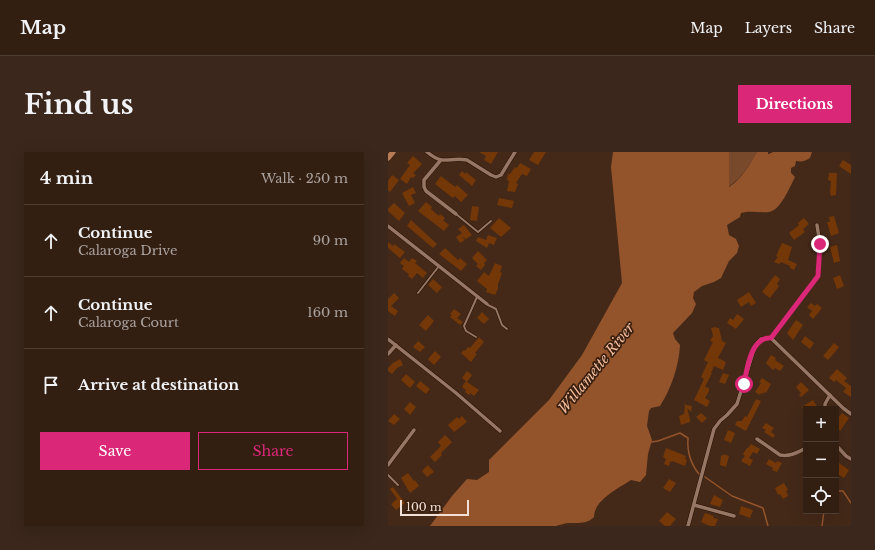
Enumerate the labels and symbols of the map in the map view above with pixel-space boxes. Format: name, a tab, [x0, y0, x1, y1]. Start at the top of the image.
route end	[811, 235, 829, 253]
water label: Willamette River	[554, 319, 638, 417]
route start	[735, 375, 753, 393]
scale bar	[400, 498, 469, 517]

